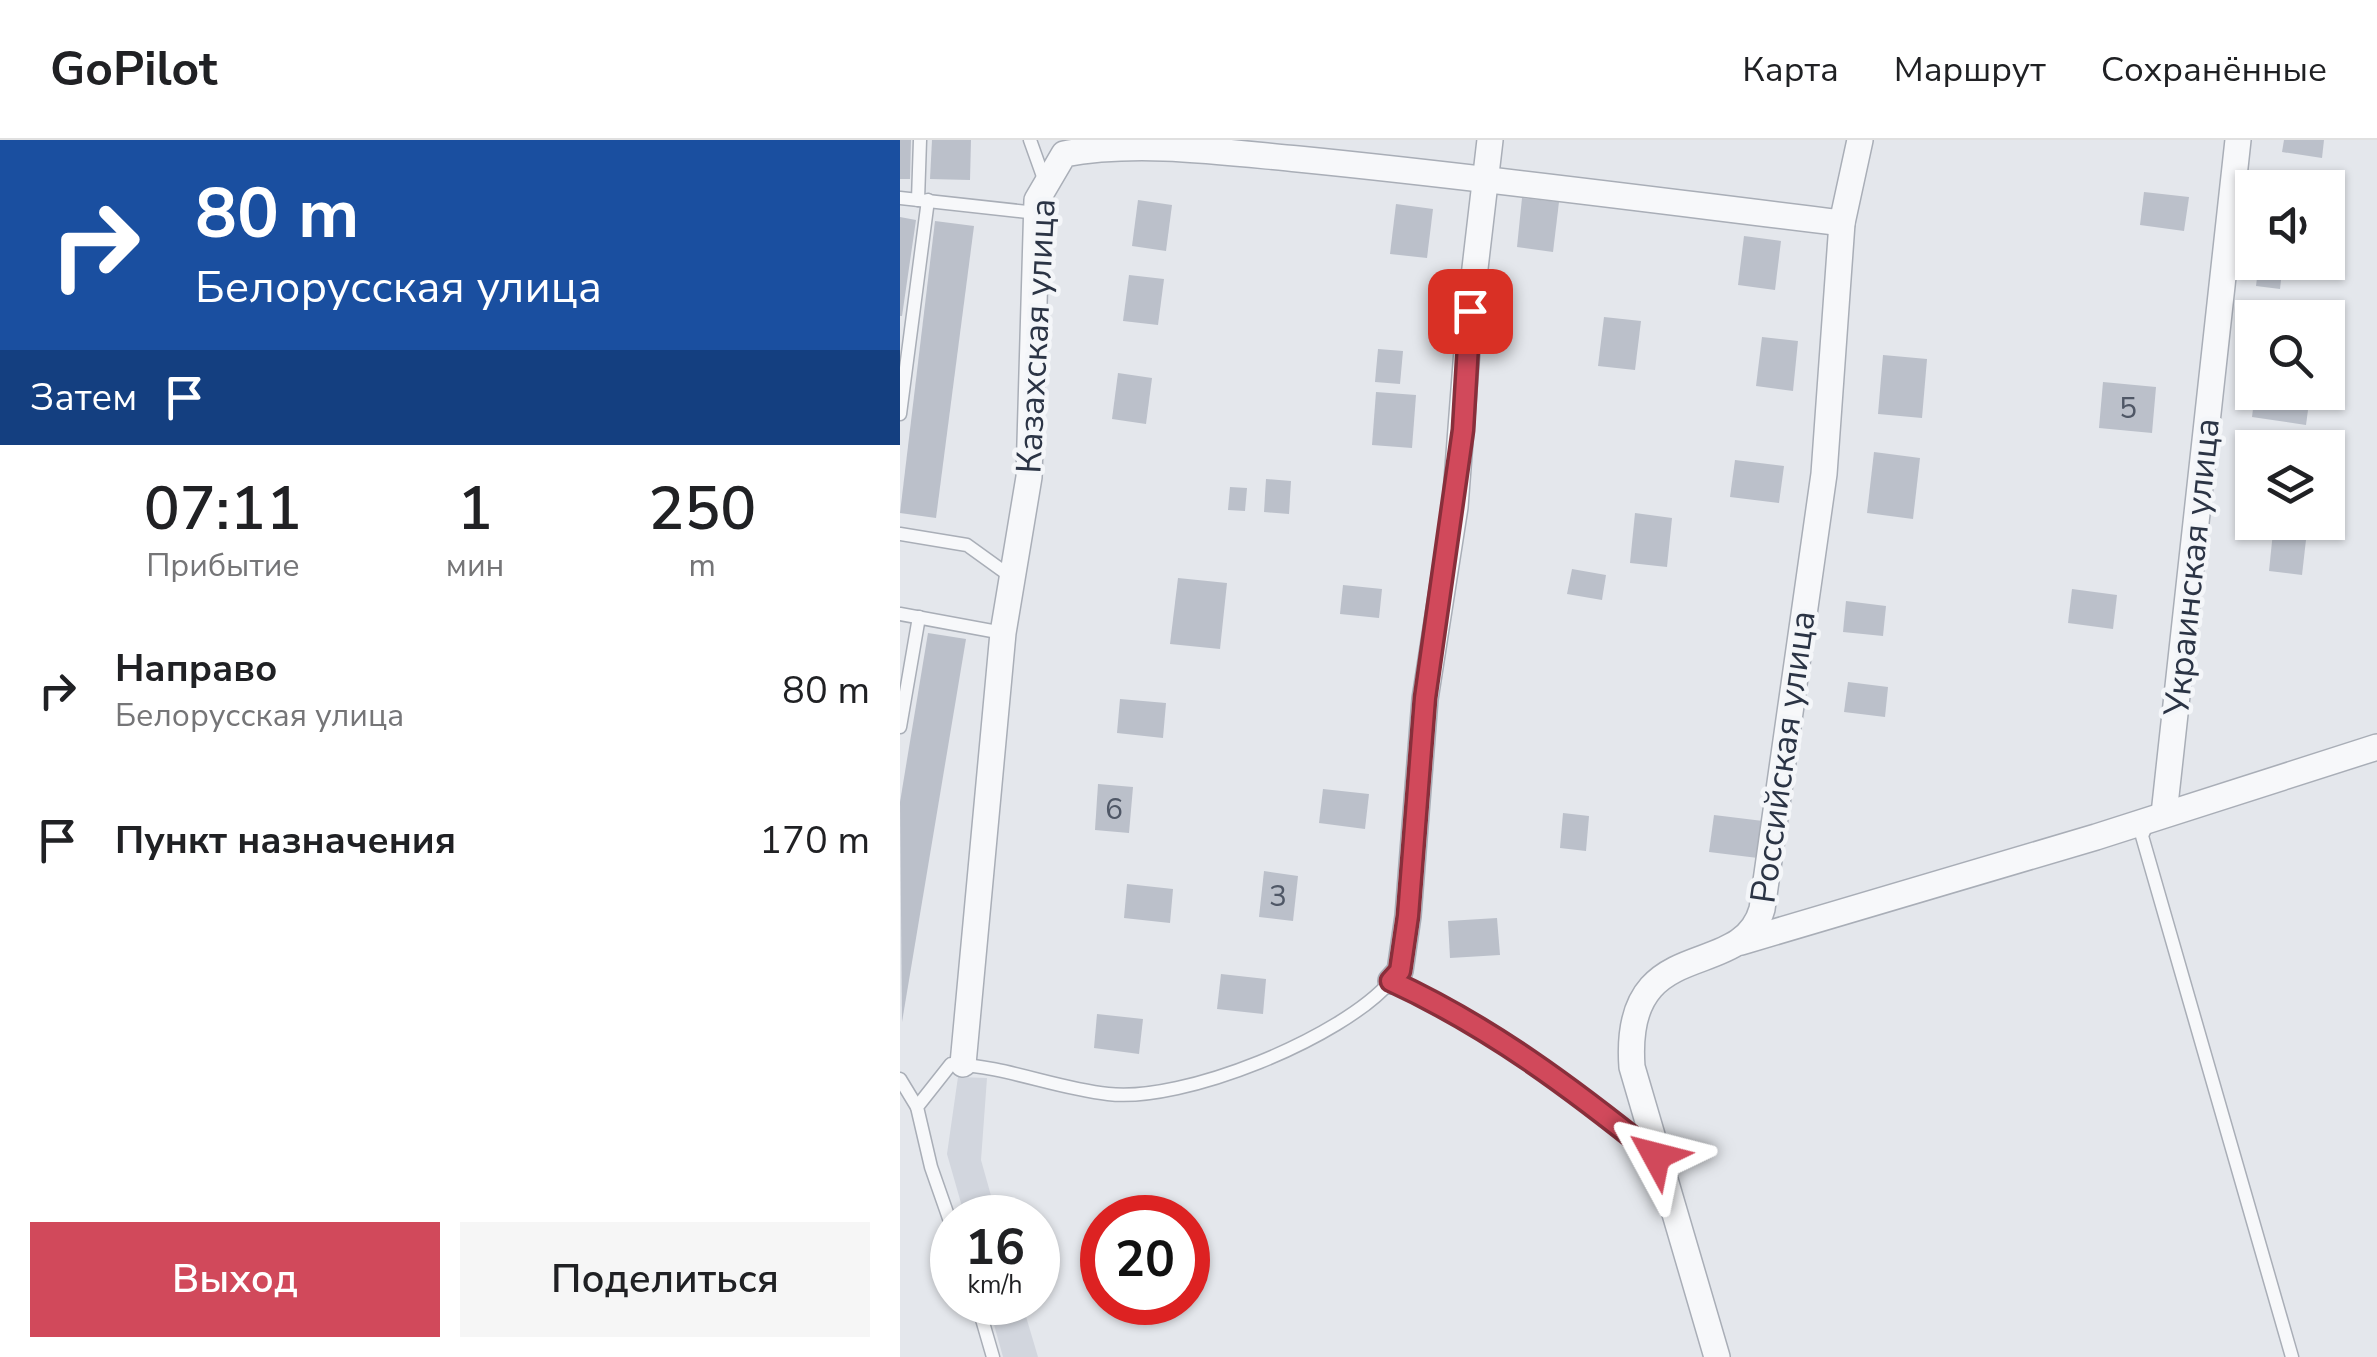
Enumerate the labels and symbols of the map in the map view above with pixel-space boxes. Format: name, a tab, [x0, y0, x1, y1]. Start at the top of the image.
street label: Казахская улица	[1005, 197, 1067, 475]
pin	[1428, 269, 1513, 354]
house number: 5	[2119, 388, 2137, 429]
street label: Украинская улица	[2153, 416, 2231, 719]
street label: Российская улица	[1739, 608, 1827, 906]
house number: 6	[1105, 789, 1123, 830]
house number: 3	[1269, 876, 1287, 917]
position arrow	[1604, 1104, 1708, 1208]
speed limit sign: 20	[1080, 1195, 1210, 1325]

